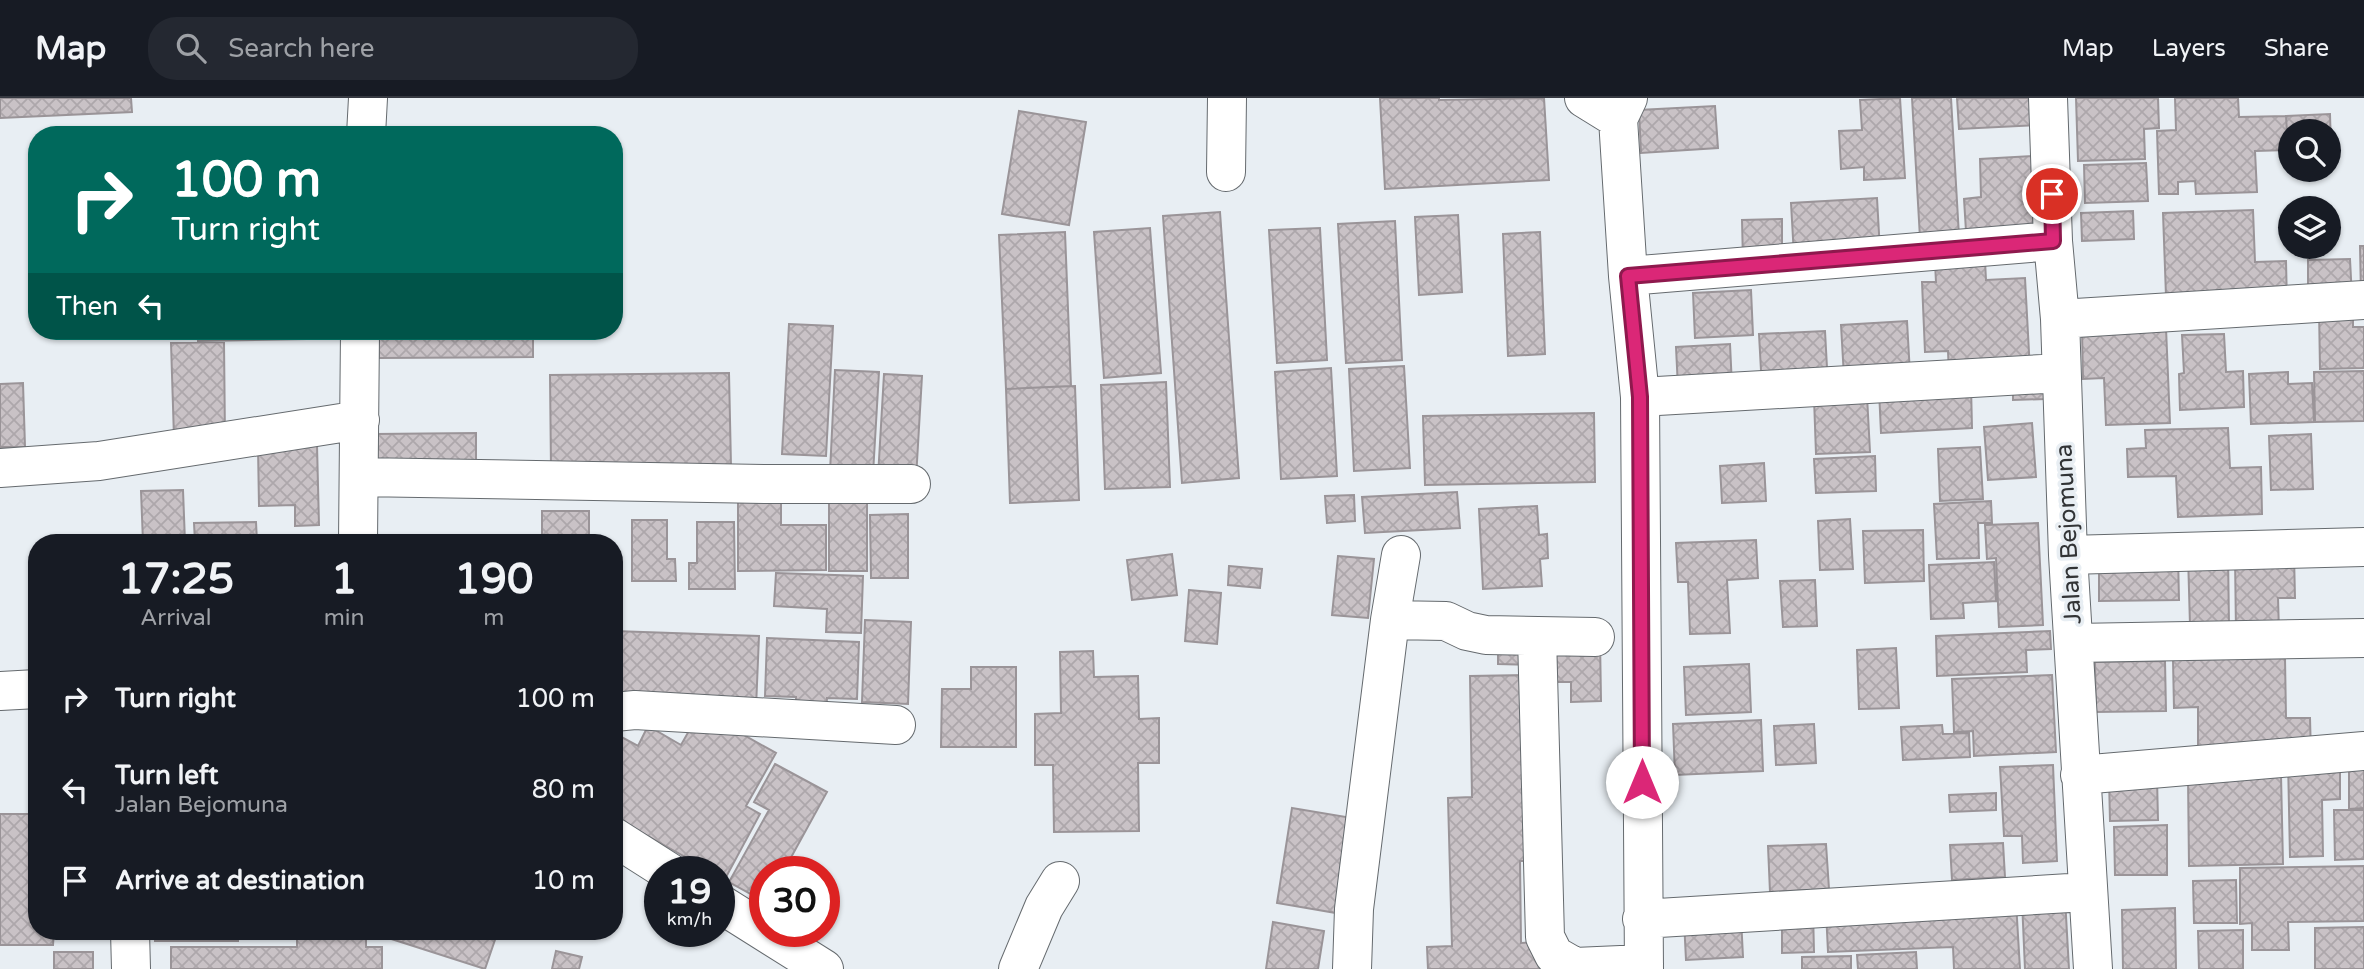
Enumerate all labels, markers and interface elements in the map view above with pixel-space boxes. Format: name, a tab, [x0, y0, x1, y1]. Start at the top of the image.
search box	[148, 17, 638, 80]
text: Map	[35, 29, 106, 68]
icon: search	[172, 29, 210, 67]
text: Search here	[228, 33, 374, 64]
text: Map	[2062, 34, 2114, 63]
text: Layers	[2152, 34, 2226, 63]
text: Share	[2264, 34, 2329, 63]
map controls	[2278, 119, 2341, 259]
button: search	[2278, 119, 2341, 182]
text: 100 m	[171, 151, 321, 210]
icon: right	[56, 154, 147, 245]
pin	[2022, 164, 2082, 224]
icon: arrive	[2033, 175, 2071, 213]
button: layers	[2278, 196, 2341, 259]
text: Turn right	[171, 211, 320, 249]
icon: left	[132, 287, 170, 325]
text: Then	[56, 291, 118, 322]
street label: Jalan Bejomuna	[2049, 443, 2088, 625]
text: 17:25	[118, 554, 234, 605]
text: 1	[331, 554, 357, 605]
text: 190	[454, 554, 533, 605]
text: Arrival	[140, 604, 211, 632]
text: min	[324, 604, 365, 632]
text: m	[483, 604, 504, 632]
icon: right	[56, 680, 94, 718]
text: Turn right	[115, 683, 236, 714]
text: 100 m	[515, 683, 595, 714]
position arrow	[1605, 745, 1679, 819]
text: Turn left	[115, 760, 218, 791]
icon: left	[56, 771, 94, 809]
text: 80 m	[532, 774, 595, 805]
text: Jalan Bejomuna	[115, 791, 288, 819]
speed limit sign: 30	[749, 856, 840, 947]
icon: arrive	[56, 862, 94, 900]
text: Arrive at destination	[115, 865, 365, 896]
text: 10 m	[532, 865, 595, 896]
text: 19	[668, 871, 711, 913]
text: km/h	[667, 908, 712, 930]

